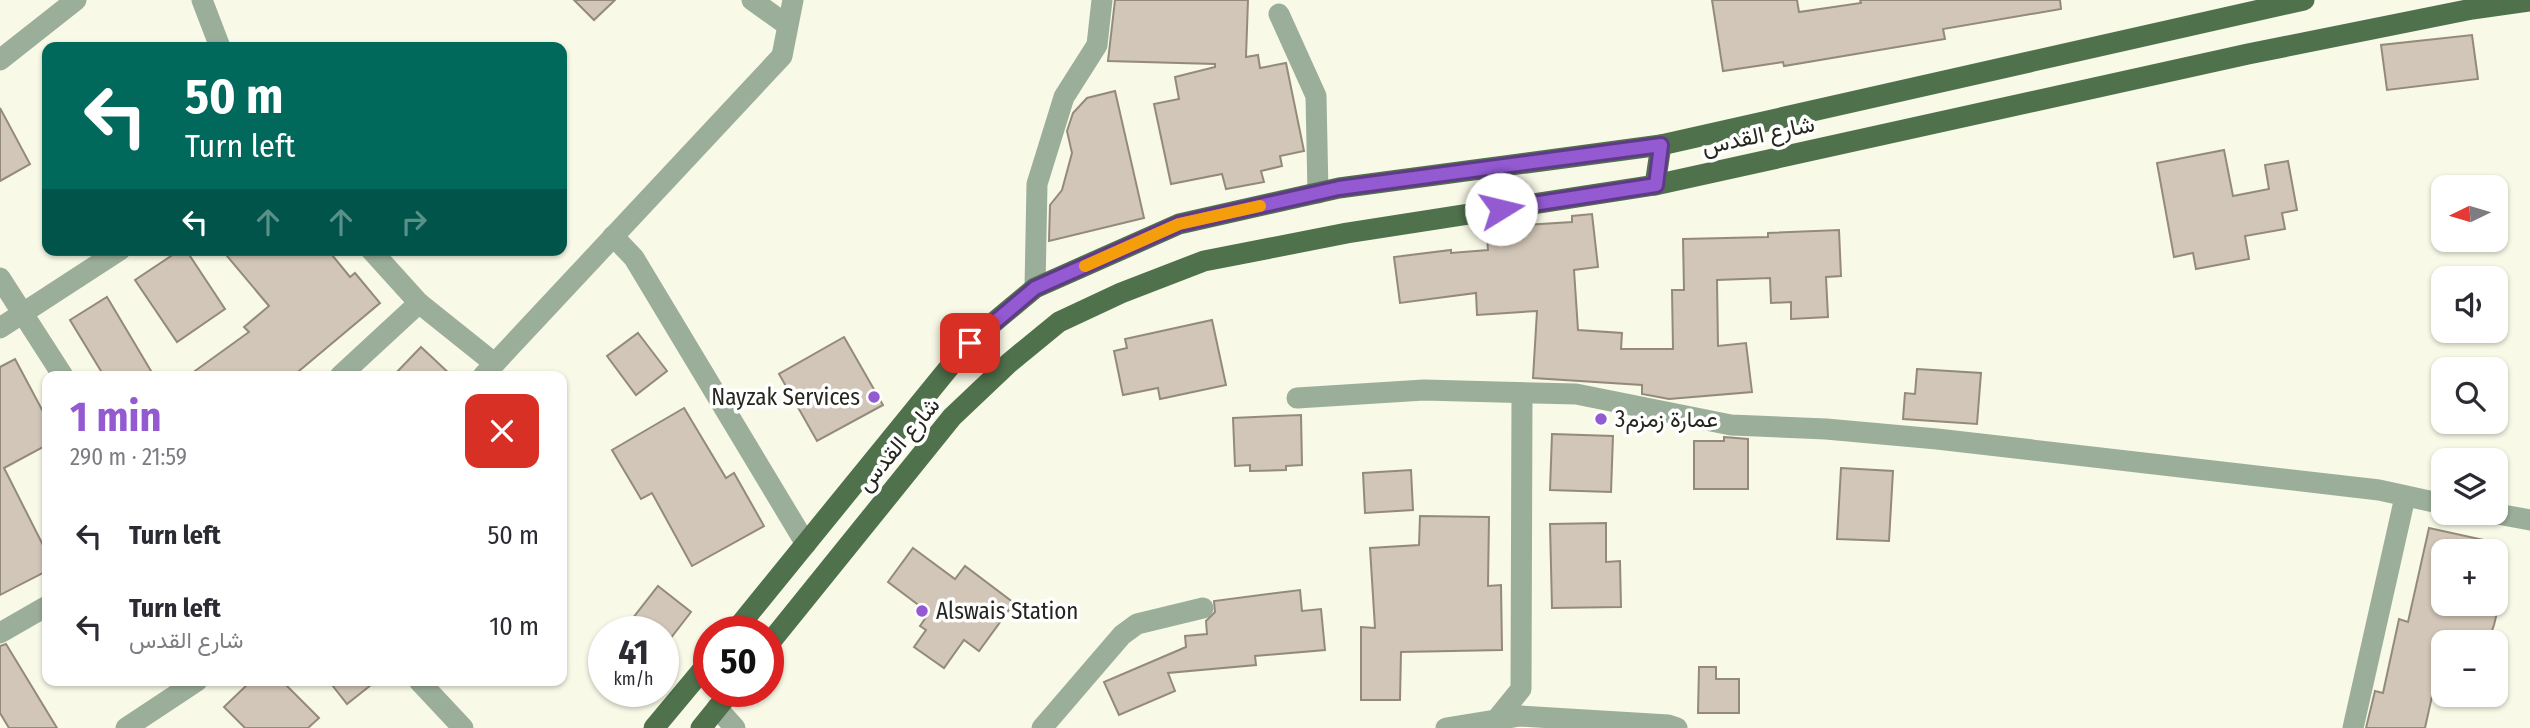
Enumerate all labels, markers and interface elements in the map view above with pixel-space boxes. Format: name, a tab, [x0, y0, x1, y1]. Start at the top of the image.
text: 50 m	[185, 67, 283, 126]
icon: left	[70, 70, 161, 161]
street label: شارع القدس	[1699, 109, 1817, 163]
text: Turn left	[185, 127, 295, 165]
position arrow	[1464, 172, 1538, 246]
north arrow	[2431, 175, 2508, 252]
map controls	[2431, 175, 2508, 707]
icon: left	[176, 203, 214, 241]
icon: ahead	[249, 203, 287, 241]
icon: ahead	[322, 203, 360, 241]
icon: right	[395, 203, 433, 241]
button: sound	[2431, 266, 2508, 343]
pin	[940, 313, 1000, 373]
icon: arrive	[951, 324, 989, 362]
button: search	[2431, 357, 2508, 434]
place label: Nayzak Services	[711, 383, 860, 411]
marker: Nayzak Services	[866, 389, 882, 405]
street label: شارع القدس	[850, 391, 947, 498]
text: 1 min	[70, 392, 161, 442]
button: close	[465, 394, 539, 468]
place label: عمارة زمزم3	[1615, 405, 1718, 434]
marker: عمارة زمزم3	[1593, 411, 1609, 427]
text: 290 m · 21:59	[70, 443, 187, 471]
button: layers	[2431, 448, 2508, 525]
icon: left	[70, 517, 108, 555]
text: Turn left	[129, 520, 221, 551]
text: 50 m	[487, 520, 539, 551]
button: +	[2431, 539, 2508, 616]
text: Turn left	[129, 593, 221, 624]
place label: Alswais Station	[936, 597, 1078, 625]
marker: Alswais Station	[914, 603, 930, 619]
icon: left	[70, 608, 108, 646]
text: 10 m	[489, 611, 539, 642]
speed limit sign: 50	[693, 616, 784, 707]
text: شارع القدس	[129, 626, 243, 654]
button: −	[2431, 630, 2508, 707]
text: 41	[618, 631, 649, 673]
text: km/h	[613, 668, 654, 690]

